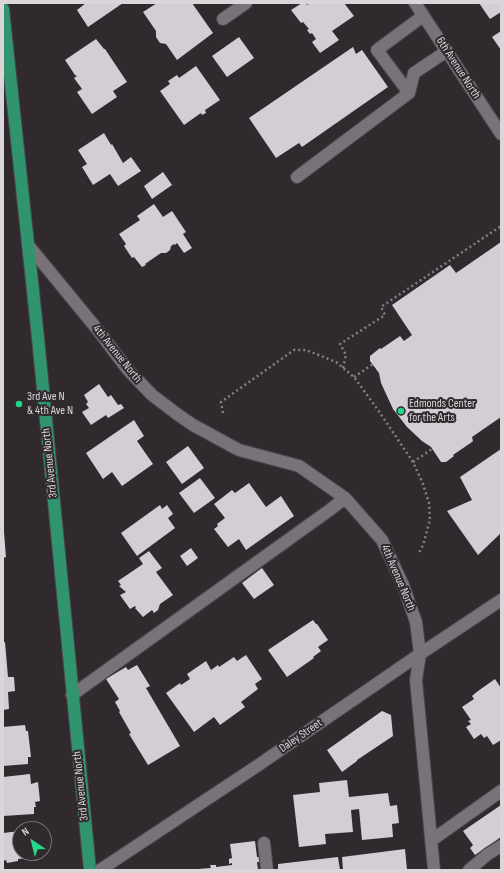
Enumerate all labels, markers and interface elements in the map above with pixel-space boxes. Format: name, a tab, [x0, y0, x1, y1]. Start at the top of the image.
street label: 6th Avenue North	[433, 34, 483, 102]
street label: 4th Avenue North	[89, 322, 145, 386]
place label: 3rd Ave N & 4th Ave N	[27, 390, 73, 418]
place label: Edmonds Center for the Arts	[409, 397, 476, 425]
marker: 3rd Ave N & 4th Ave N	[14, 399, 24, 409]
marker: Edmonds Center for the Arts	[396, 406, 406, 416]
street label: 3rd Avenue North	[39, 427, 61, 499]
street label: 4th Avenue North	[378, 543, 418, 613]
street label: Daley Street	[277, 716, 325, 756]
street label: 3rd Avenue North	[70, 750, 92, 822]
north arrow	[12, 821, 52, 861]
text: N	[19, 825, 32, 839]

